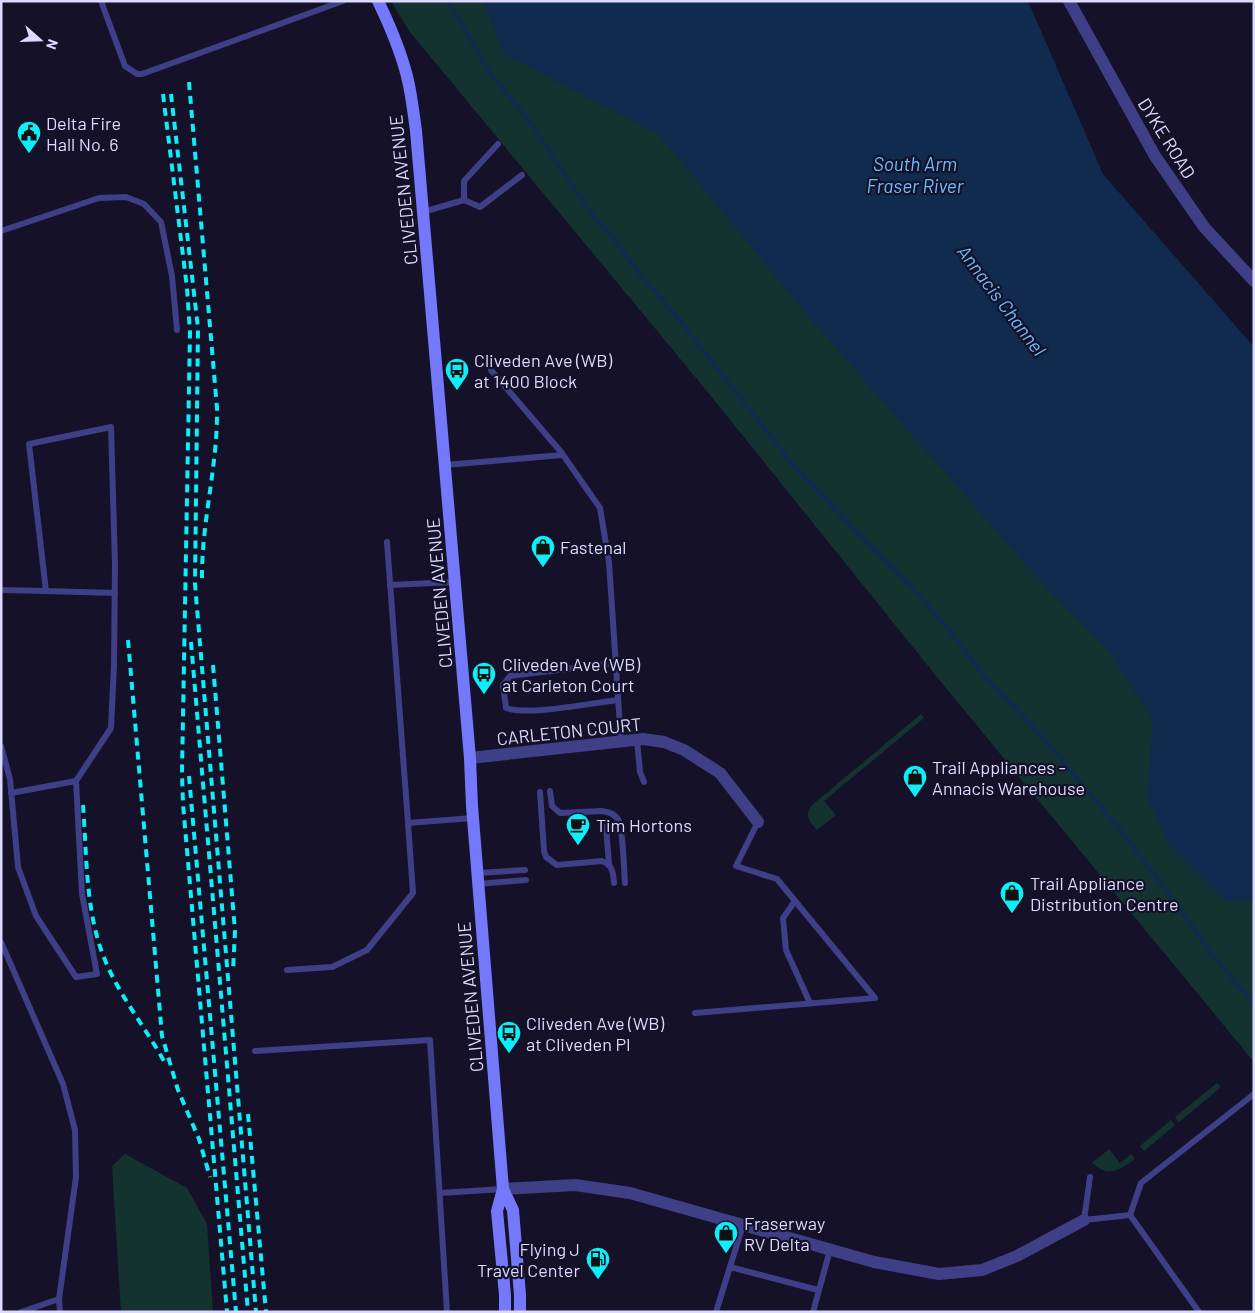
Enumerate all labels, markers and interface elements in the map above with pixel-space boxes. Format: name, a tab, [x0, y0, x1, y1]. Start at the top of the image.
north arrow	[15, 15, 65, 65]
text: N	[43, 37, 62, 52]
street label: DYKE ROAD	[1134, 94, 1200, 182]
place label: Delta Fire Hall No. 6	[46, 112, 121, 155]
street label: CLIVEDEN AVENUE	[384, 114, 422, 266]
public building icon: Delta Fire Hall No. 6	[16, 120, 42, 154]
water label: South Arm Fraser River	[867, 152, 965, 197]
water label: Annacis Channel	[953, 240, 1052, 361]
place label: Cliveden Ave (WB) at 1400 Block	[474, 349, 613, 392]
bus stop icon: Cliveden Ave (WB) at 1400 Block	[444, 357, 470, 391]
street label: CLIVEDEN AVENUE	[421, 517, 457, 669]
shop icon: Fastenal	[530, 534, 556, 568]
place label: Fastenal	[560, 536, 626, 558]
place label: Cliveden Ave (WB) at Carleton Court	[502, 653, 641, 696]
bus stop icon: Cliveden Ave (WB) at Carleton Court	[471, 661, 497, 695]
street label: CARLETON COURT	[496, 712, 642, 750]
place label: Trail Appliances - Annacis Warehouse	[932, 756, 1085, 799]
shop icon: Trail Appliances - Annacis Warehouse	[902, 764, 928, 798]
cafe icon: Tim Hortons	[565, 812, 591, 846]
place label: Tim Hortons	[596, 814, 692, 836]
place label: Trail Appliance Distribution Centre	[1030, 872, 1179, 915]
shop icon: Trail Appliance Distribution Centre	[999, 880, 1025, 914]
street label: CLIVEDEN AVENUE	[452, 921, 488, 1073]
place label: Cliveden Ave (WB) at Cliveden Pl	[526, 1012, 665, 1055]
bus stop icon: Cliveden Ave (WB) at Cliveden Pl	[496, 1020, 522, 1054]
place label: Fraserway RV Delta	[744, 1212, 825, 1255]
shop icon: Fraserway RV Delta	[713, 1220, 739, 1254]
place label: Flying J Travel Center	[477, 1238, 580, 1281]
fuel station icon: Flying J Travel Center	[585, 1246, 611, 1280]

